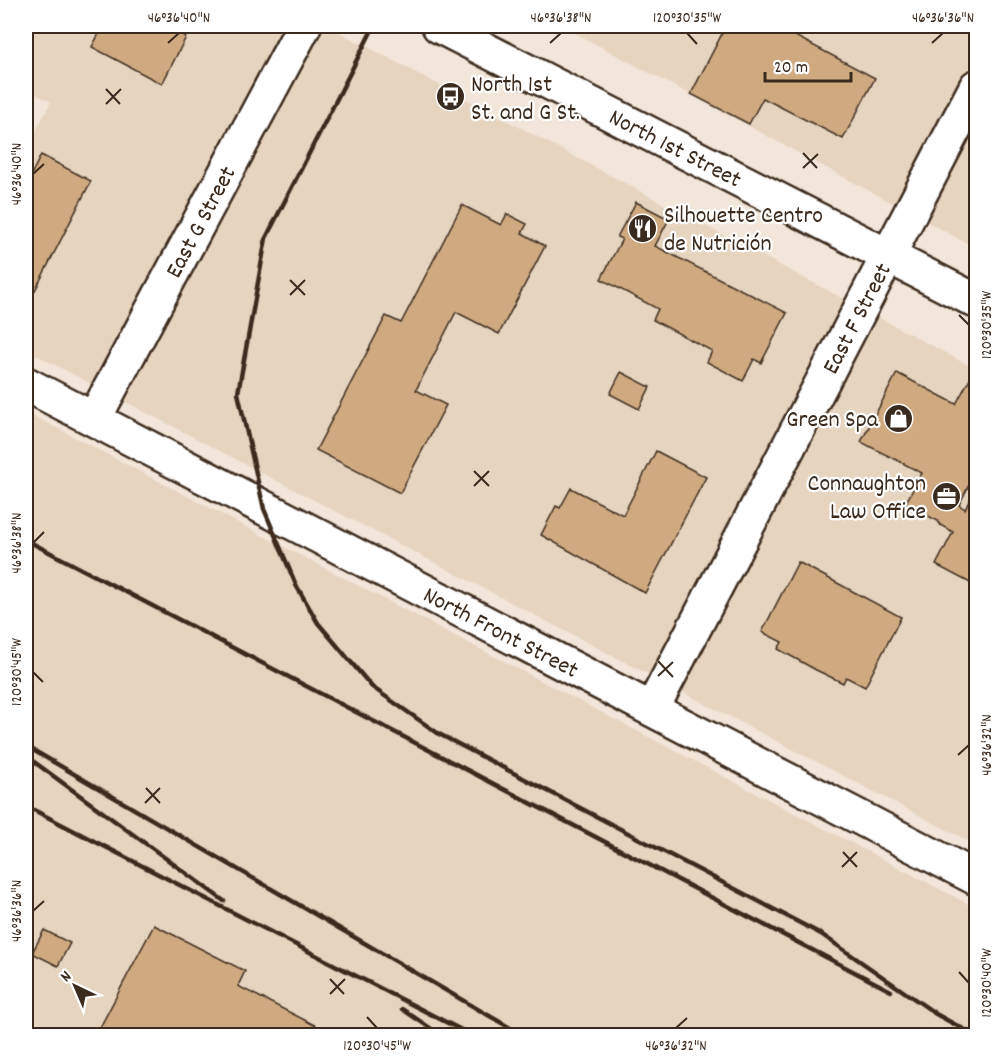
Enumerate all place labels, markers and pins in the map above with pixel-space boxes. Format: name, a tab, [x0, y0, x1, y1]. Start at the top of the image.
place label: North 1st St. and G St.	[471, 69, 580, 131]
bus stop icon: North 1st St. and G St.	[434, 81, 466, 113]
place label: Silhouette Centro de Nutrición	[664, 200, 823, 262]
restaurant icon: Silhouette Centro de Nutrición	[627, 212, 659, 244]
shop icon: Green Spa	[883, 402, 915, 434]
place label: Green Spa	[786, 404, 879, 438]
place label: Connaughton Law Office	[808, 468, 926, 530]
office icon: Connaughton Law Office	[931, 480, 963, 512]

